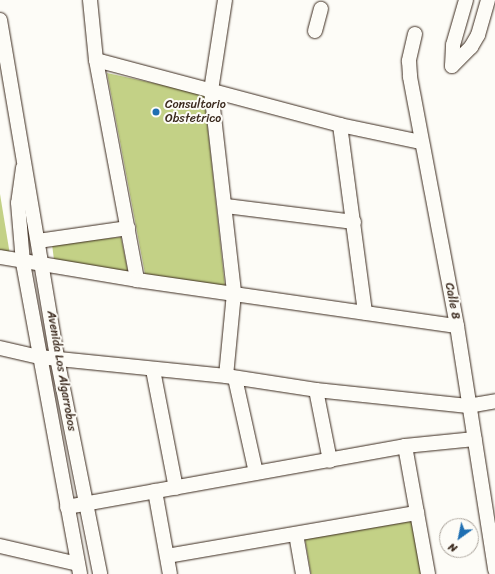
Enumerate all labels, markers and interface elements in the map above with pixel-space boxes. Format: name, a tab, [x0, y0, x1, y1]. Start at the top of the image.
place label: Consultorio Obstetrico	[165, 98, 226, 126]
marker: Consultorio Obstetrico	[150, 106, 162, 118]
street label: Calle 8	[441, 282, 463, 320]
street label: Avenida Los Algarrobos	[43, 310, 79, 432]
north arrow	[439, 518, 479, 558]
text: N	[444, 538, 461, 558]

